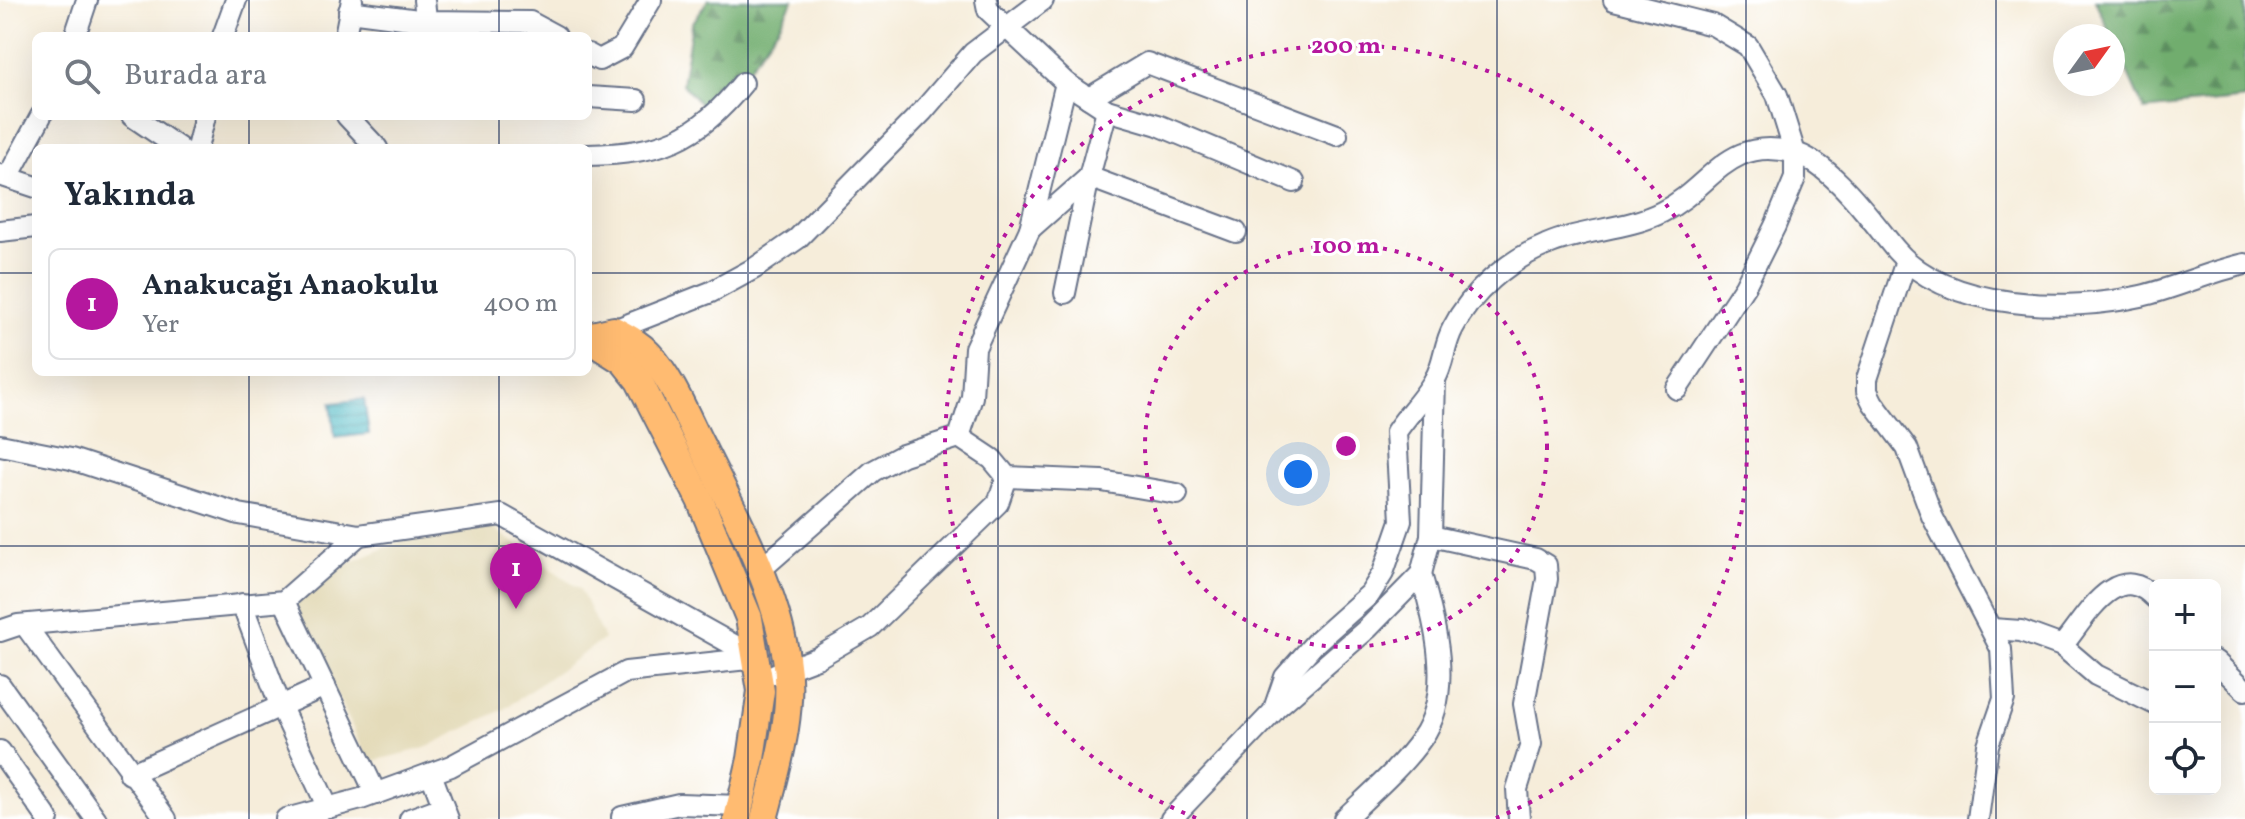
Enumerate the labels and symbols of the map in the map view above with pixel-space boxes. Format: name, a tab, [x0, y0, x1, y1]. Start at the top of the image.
north arrow	[2053, 24, 2125, 96]
text: 200 m	[1311, 30, 1381, 64]
text: 100 m	[1312, 230, 1380, 264]
centre of rings	[1332, 432, 1360, 460]
your location	[1278, 454, 1318, 494]
pin: 1	[490, 543, 542, 609]

